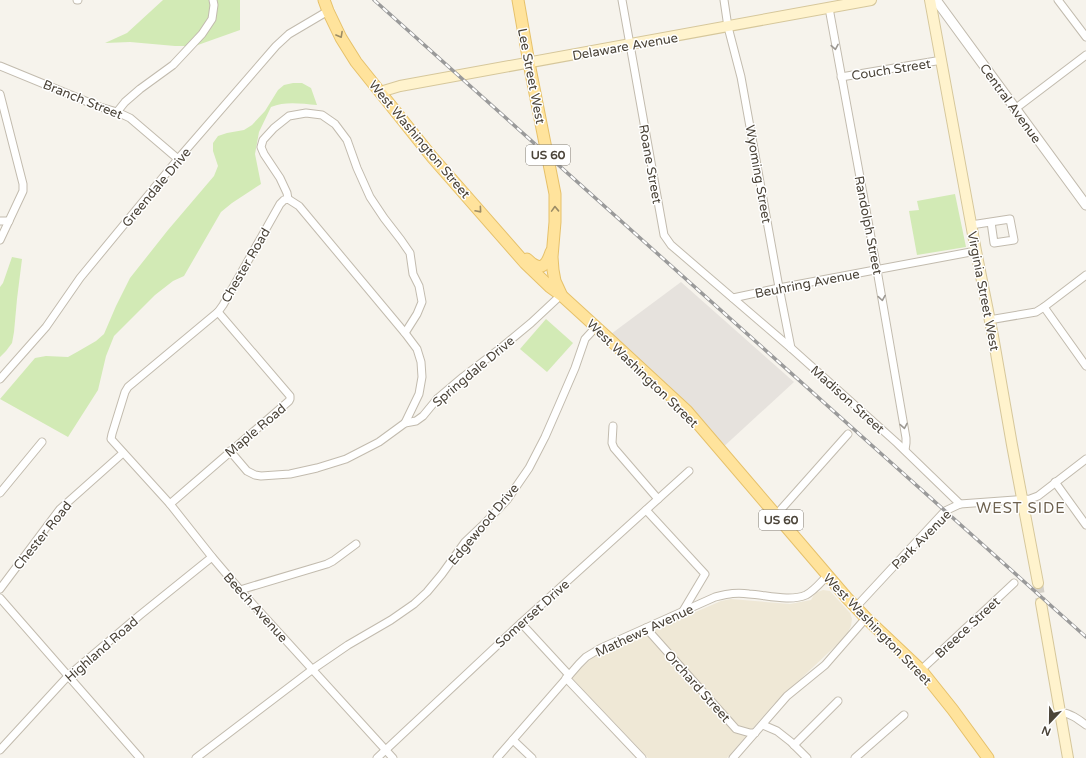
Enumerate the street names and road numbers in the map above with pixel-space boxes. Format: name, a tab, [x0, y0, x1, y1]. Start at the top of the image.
street label: Lee Street West	[514, 27, 548, 125]
street label: Delaware Avenue	[571, 30, 679, 64]
street label: Couch Street	[850, 56, 932, 84]
street label: Central Avenue	[976, 61, 1044, 146]
street label: Branch Street	[40, 77, 125, 123]
street label: West Washington Street	[365, 77, 473, 202]
street label: Roane Street	[635, 123, 665, 205]
street label: Wyoming Street	[741, 124, 775, 225]
street label: Greendale Drive	[119, 145, 195, 231]
road number: US 60	[526, 145, 570, 165]
street label: Randolph Street	[851, 174, 885, 276]
street label: Chester Road	[218, 225, 274, 306]
street label: Virginia Street West	[964, 230, 1002, 353]
street label: Beuhring Avenue	[753, 266, 861, 302]
street label: West Washington Street	[583, 316, 702, 431]
street label: Springdale Drive	[429, 333, 518, 411]
street label: Madison Street	[807, 362, 888, 437]
street label: Maple Road	[222, 401, 289, 461]
street label: Edgewood Drive	[445, 481, 522, 569]
street label: Chester Road	[10, 498, 75, 573]
street label: Park Avenue	[889, 507, 955, 573]
road number: US 60	[759, 510, 803, 530]
street label: Beech Avenue	[220, 569, 291, 646]
street label: West Washington Street	[820, 571, 935, 689]
street label: Somerset Drive	[492, 576, 573, 651]
street label: Breece Street	[932, 593, 1004, 662]
street label: Mathews Avenue	[593, 601, 696, 661]
street label: Highland Road	[62, 614, 142, 686]
street label: Orchard Street	[661, 648, 734, 726]

